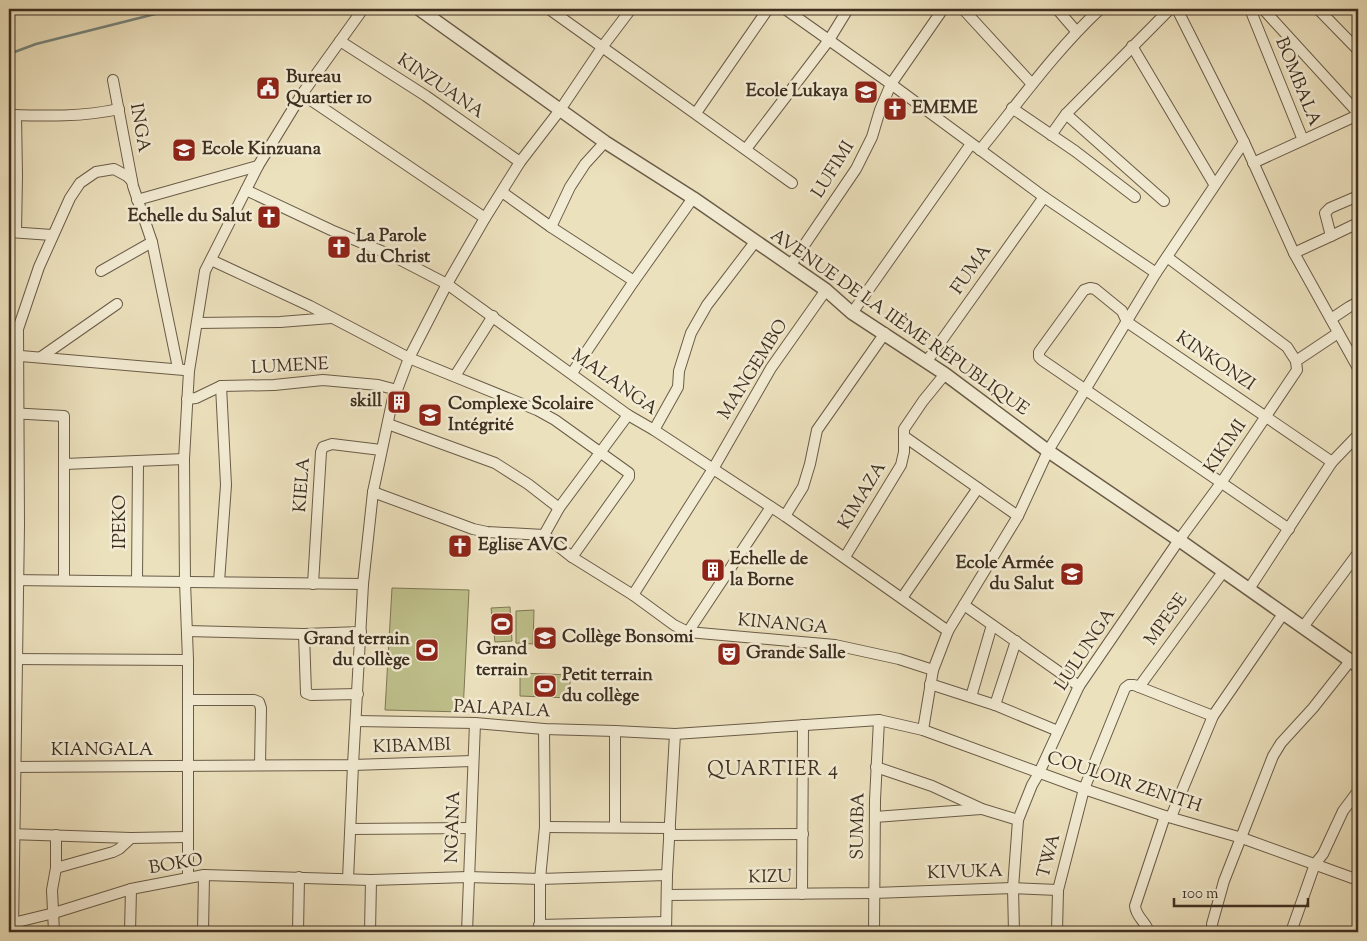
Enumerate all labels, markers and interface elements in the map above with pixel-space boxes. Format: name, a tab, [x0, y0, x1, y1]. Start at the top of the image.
street label: BOMBALA	[1267, 34, 1327, 131]
street label: KINZUANA	[391, 48, 489, 126]
place label: Bureau Quartier 10	[286, 65, 372, 112]
public building icon: Bureau Quartier 10	[255, 75, 281, 101]
place label: Ecole Lukaya	[746, 79, 849, 105]
school or university icon: Ecole Lukaya	[853, 79, 879, 105]
church icon: EMEME	[882, 96, 908, 122]
place label: EMEME	[912, 96, 978, 122]
street label: INGA	[122, 101, 156, 155]
street label: LUFIMI	[806, 136, 862, 204]
school or university icon: Ecole Kinzuana	[171, 137, 197, 163]
place label: Ecole Kinzuana	[202, 137, 322, 163]
place label: Echelle du Salut	[128, 204, 253, 230]
church icon: Echelle du Salut	[256, 204, 282, 230]
street label: AVENUE DE LA IIÈME RÉPUBLIQUE	[764, 223, 1034, 423]
place label: La Parole du Christ	[356, 224, 431, 271]
church icon: La Parole du Christ	[326, 234, 352, 260]
street label: FUMA	[945, 239, 999, 300]
street label: MANGEMBO	[713, 315, 795, 425]
street label: KINKONZI	[1170, 326, 1260, 398]
street label: MALANGA	[565, 344, 663, 423]
street label: LUMENE	[251, 352, 330, 382]
place label: skill	[350, 389, 383, 415]
building icon: skill	[386, 389, 412, 415]
place label: Complexe Scolaire Intégrité	[448, 392, 594, 439]
school or university icon: Complexe Scolaire Intégrité	[417, 402, 443, 428]
street label: KIKIMI	[1198, 415, 1254, 479]
street label: KIELA	[288, 456, 318, 513]
street label: KIMAZA	[833, 457, 894, 535]
street label: IPEKO	[108, 495, 134, 549]
church icon: Eglise AVC	[447, 533, 473, 559]
place label: Eglise AVC	[478, 533, 568, 559]
place label: Echelle de la Borne	[730, 547, 809, 594]
place label: Ecole Armée du Salut	[956, 551, 1055, 598]
building icon: Echelle de la Borne	[700, 557, 726, 583]
school or university icon: Ecole Armée du Salut	[1059, 561, 1085, 587]
street label: MPESE	[1139, 588, 1195, 652]
street label: LULUNGA	[1050, 603, 1123, 696]
street label: KINANGA	[736, 608, 830, 642]
sports icon: Grand terrain	[489, 611, 515, 637]
school or university icon: Collège Bonsomi	[532, 625, 558, 651]
place label: Collège Bonsomi	[562, 625, 695, 651]
place label: Grand terrain du collège	[304, 627, 411, 674]
sports icon: Grand terrain du collège	[414, 637, 440, 663]
place label: Grand terrain	[476, 637, 528, 684]
theatre icon: Grande Salle	[716, 641, 742, 667]
place label: Grande Salle	[746, 641, 846, 667]
place label: Petit terrain du collège	[562, 663, 653, 710]
sports icon: Petit terrain du collège	[532, 673, 558, 699]
street label: PALAPALA	[453, 694, 552, 726]
street label: KIBAMBI	[372, 733, 452, 761]
street label: KIANGALA	[51, 738, 154, 764]
street label: COULOIR ZENITH	[1043, 746, 1205, 820]
district label: QUARTIER 4	[707, 756, 839, 785]
street label: NGANA	[440, 790, 468, 864]
street label: SUMBA	[845, 792, 873, 860]
street label: TWA	[1032, 831, 1068, 881]
street label: BOKO	[147, 848, 205, 882]
street label: KIVUKA	[927, 859, 1004, 887]
street label: KIZU	[748, 865, 792, 891]
scale bar	[1174, 876, 1308, 908]
text: 100 m	[1182, 884, 1219, 905]

